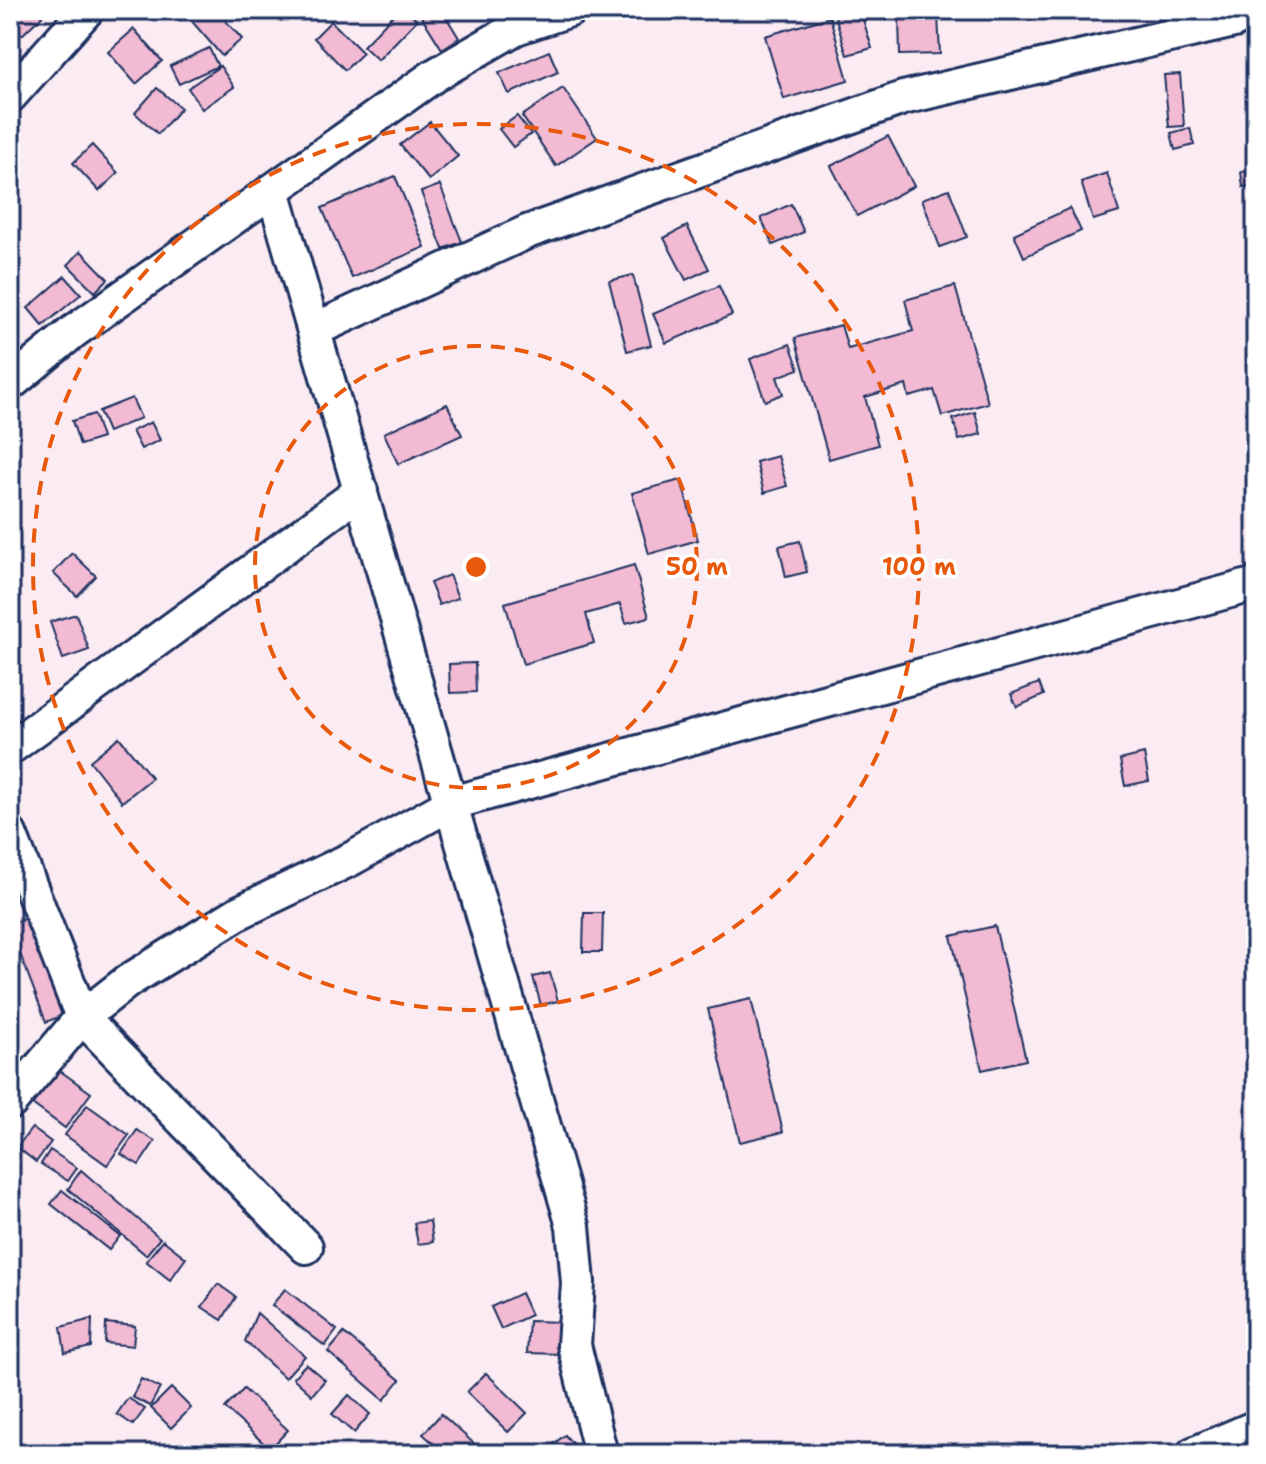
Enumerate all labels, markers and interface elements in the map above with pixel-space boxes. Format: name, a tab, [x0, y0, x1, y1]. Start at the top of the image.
text: 50 m	[666, 551, 728, 583]
text: 100 m	[882, 551, 956, 583]
centre of rings	[462, 553, 490, 581]

